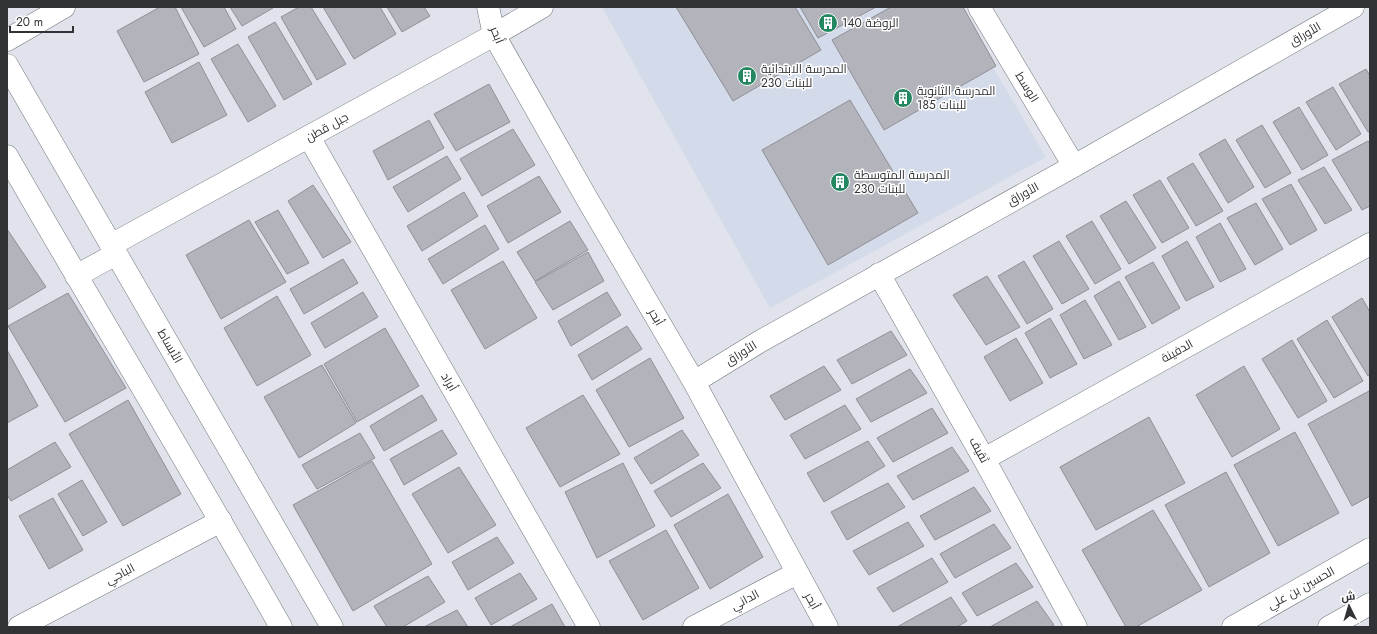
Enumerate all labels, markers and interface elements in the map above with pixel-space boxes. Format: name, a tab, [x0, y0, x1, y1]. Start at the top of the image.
scale bar	[10, 8, 73, 34]
building icon: الروضة 140	[817, 12, 839, 34]
text: 20 m	[16, 13, 43, 31]
place label: الروضة 140	[842, 14, 899, 32]
street label: الأوراق	[1286, 18, 1324, 50]
street label: أبحر	[485, 23, 509, 46]
place label: المدرسة الابتدائية 230 للبنات	[761, 60, 847, 92]
building icon: المدرسة الابتدائية 230 للبنات	[736, 65, 758, 87]
street label: الوسط	[1011, 68, 1043, 106]
place label: المدرسة الثانوية 185 للبنات	[917, 82, 996, 114]
building icon: المدرسة الثانوية 185 للبنات	[892, 87, 914, 109]
street label: جبل قطن	[302, 108, 352, 146]
place label: المدرسة المتوسطة 230 للبنات	[854, 166, 950, 198]
building icon: المدرسة المتوسطة 230 للبنات	[829, 171, 851, 193]
street label: الأوراق	[1004, 178, 1042, 210]
street label: أبحر	[643, 304, 668, 329]
street label: الأبساط	[153, 325, 187, 367]
street label: الدفينة	[1158, 335, 1196, 367]
street label: الأوراق	[722, 336, 760, 370]
street label: أبراد	[436, 369, 462, 395]
street label: ثقيف	[965, 434, 994, 467]
street label: الباجي	[102, 559, 138, 590]
street label: الحسين بن علي	[1264, 562, 1338, 615]
street label: الداني	[728, 585, 763, 616]
north arrow	[1329, 586, 1369, 626]
text: ش	[1340, 587, 1356, 605]
street label: أبحر	[799, 588, 824, 613]

